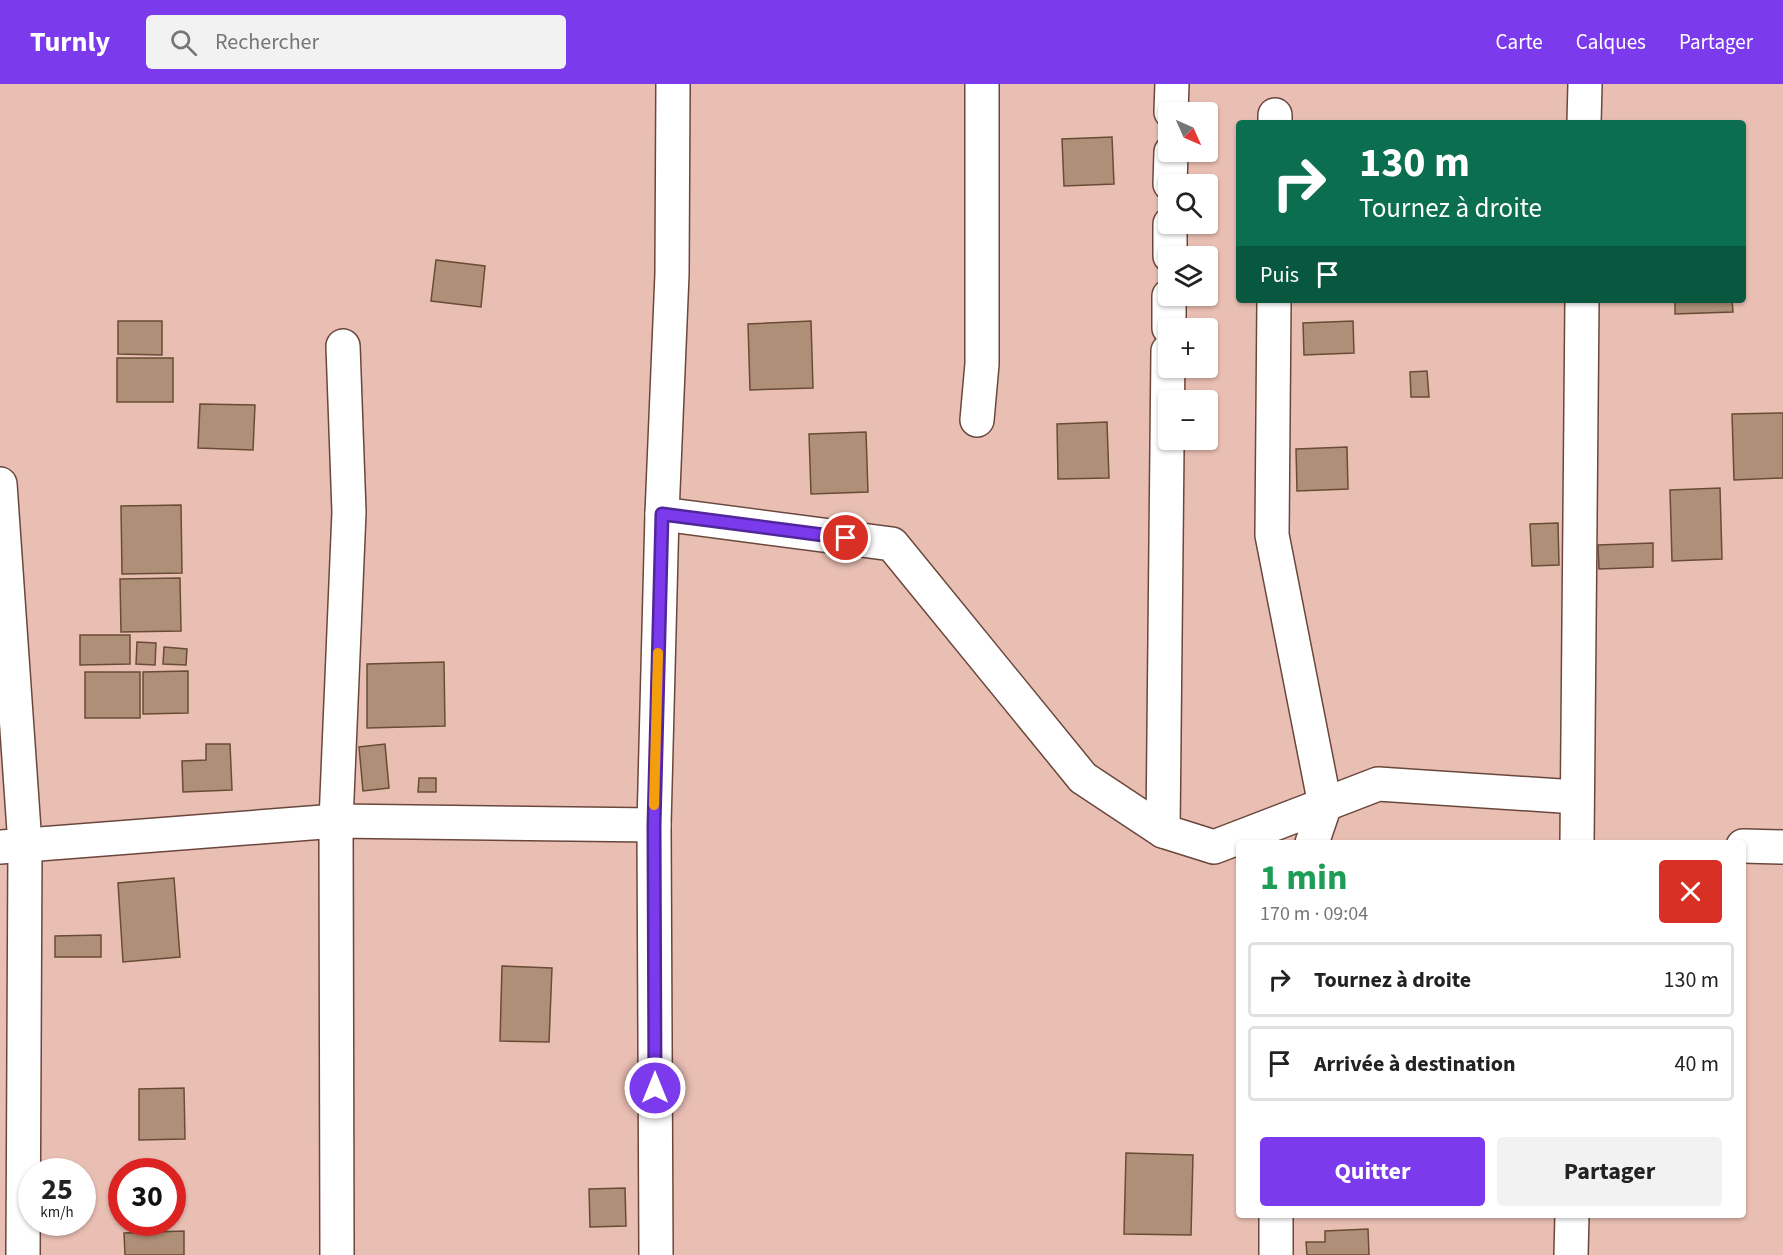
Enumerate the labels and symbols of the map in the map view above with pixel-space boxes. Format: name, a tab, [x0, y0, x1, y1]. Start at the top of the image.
north arrow	[1158, 102, 1218, 162]
pin	[820, 512, 871, 563]
position arrow	[623, 1056, 687, 1120]
speed limit sign: 30	[108, 1158, 186, 1236]

